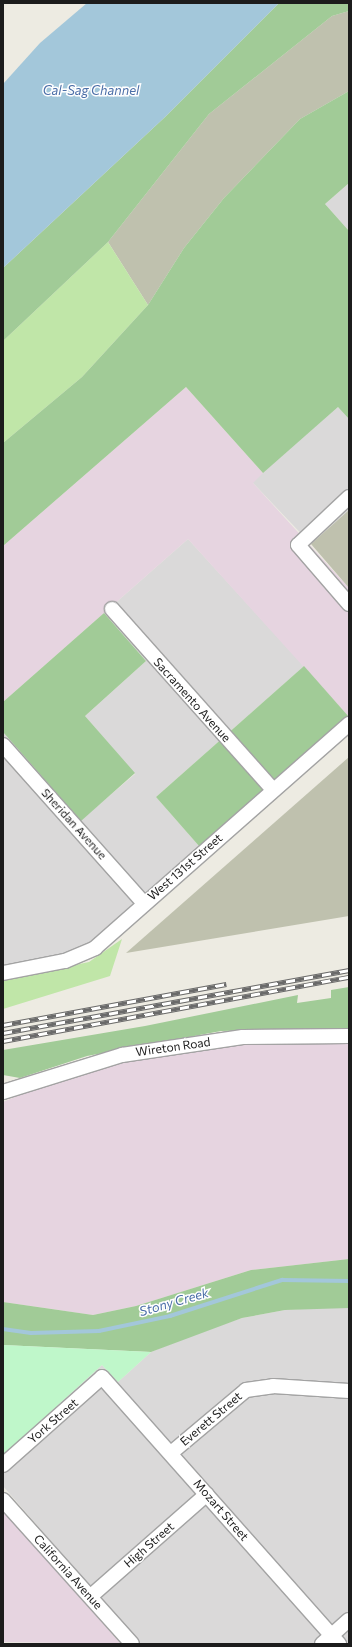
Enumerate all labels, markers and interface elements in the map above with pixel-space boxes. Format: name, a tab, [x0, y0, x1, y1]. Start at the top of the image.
water label: Cal-Sag Channel	[43, 82, 139, 98]
street label: Sacramento Avenue	[150, 655, 234, 745]
street label: Sheridan Avenue	[38, 786, 110, 862]
street label: West 131st Street	[145, 831, 225, 903]
street label: Wireton Road	[135, 1035, 211, 1059]
water label: Stony Creek	[137, 1285, 211, 1319]
street label: Everett Street	[177, 1389, 245, 1449]
street label: York Street	[25, 1395, 81, 1447]
street label: Mozart Street	[190, 1476, 252, 1544]
street label: High Street	[121, 1519, 177, 1571]
street label: California Avenue	[31, 1532, 105, 1612]

